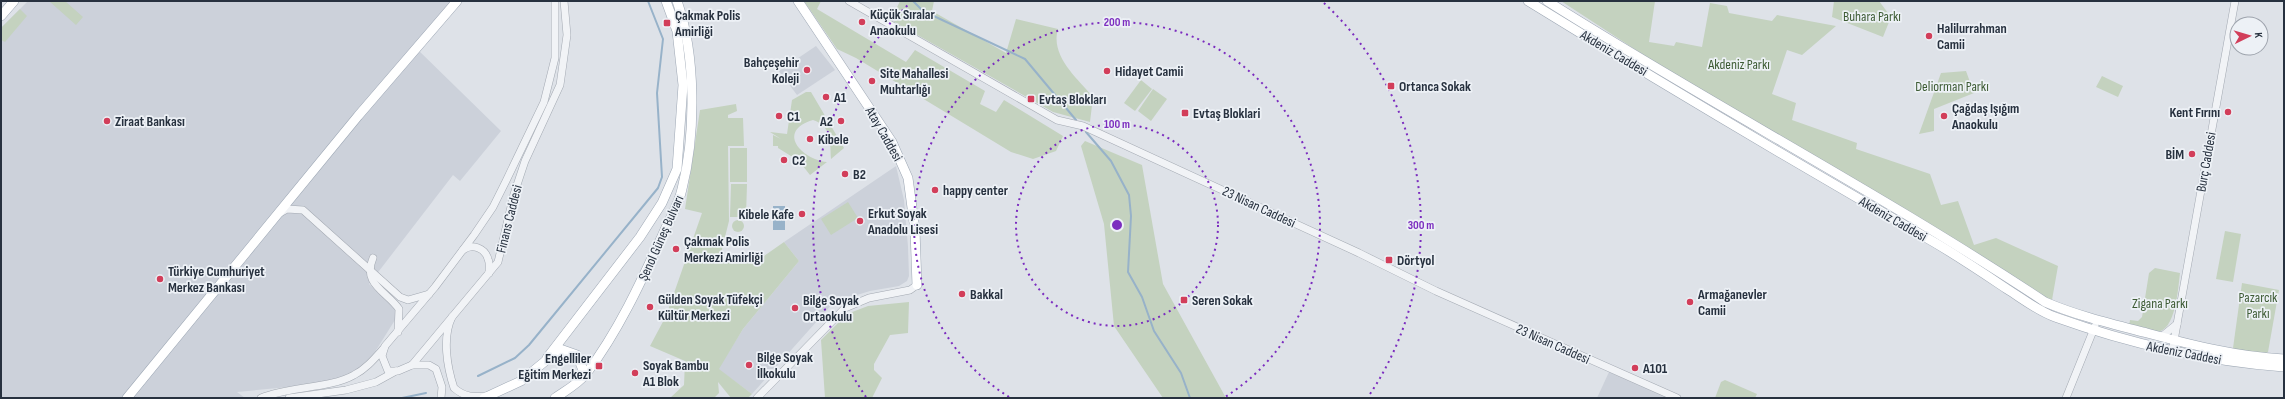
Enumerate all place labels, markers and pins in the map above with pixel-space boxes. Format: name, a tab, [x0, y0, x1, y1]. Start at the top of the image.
place label: Küçük Sıralar Anaokulu	[869, 6, 936, 39]
place label: Çakmak Polis Amirliği	[674, 7, 740, 40]
marker: Küçük Sıralar Anaokulu	[857, 17, 867, 27]
marker: Çakmak Polis Amirliği	[662, 18, 672, 28]
place label: Halilurrahman Camii	[1937, 20, 2007, 53]
marker: Halilurrahman Camii	[1924, 31, 1934, 41]
place label: Bahçeşehir Koleji	[744, 54, 800, 87]
place label: Hidayet Camii	[1115, 63, 1183, 80]
marker: Bahçeşehir Koleji	[802, 65, 812, 75]
place label: Site Mahallesi Muhtarlığı	[880, 65, 948, 98]
marker: Hidayet Camii	[1102, 66, 1112, 76]
marker: Site Mahallesi Muhtarlığı	[867, 76, 877, 86]
place label: Ortanca Sokak	[1399, 78, 1471, 95]
marker: Ortanca Sokak	[1386, 81, 1396, 91]
place label: A1	[833, 89, 847, 106]
place label: Evtaş Blokları	[1039, 91, 1106, 108]
marker: A1	[821, 92, 831, 102]
marker: Evtaş Blokları	[1026, 94, 1036, 104]
place label: Çağdaş Işığım Anaokulu	[1951, 100, 2019, 133]
place label: Kent Fırını	[2170, 104, 2220, 121]
place label: Evtaş Bloklari	[1193, 105, 1260, 122]
marker: Kent Fırını	[2223, 107, 2233, 117]
place label: C1	[787, 108, 800, 125]
marker: Evtaş Bloklari	[1180, 108, 1190, 118]
marker: C1	[774, 111, 784, 121]
marker: Çağdaş Işığım Anaokulu	[1939, 111, 1949, 121]
place label: Ziraat Bankası	[115, 113, 185, 130]
place label: A2	[819, 113, 833, 130]
marker: Ziraat Bankası	[102, 116, 112, 126]
marker: A2	[836, 116, 846, 126]
place label: Kibele	[818, 131, 849, 148]
marker: Kibele	[805, 134, 815, 144]
place label: BİM	[2165, 146, 2184, 163]
marker: BİM	[2187, 149, 2197, 159]
place label: C2	[792, 152, 805, 169]
marker: C2	[779, 155, 789, 165]
place label: B2	[853, 166, 866, 183]
marker: B2	[840, 169, 850, 179]
place label: happy center	[943, 182, 1009, 199]
marker: happy center	[930, 185, 940, 195]
place label: Erkut Soyak Anadolu Lisesi	[867, 205, 938, 238]
place label: Kibele Kafe	[739, 206, 794, 223]
marker: Kibele Kafe	[797, 209, 807, 219]
marker: Erkut Soyak Anadolu Lisesi	[855, 216, 865, 226]
centre of rings	[1110, 218, 1124, 232]
place label: Çakmak Polis Merkezi Amirliği	[684, 233, 763, 266]
marker: Çakmak Polis Merkezi Amirliği	[671, 244, 681, 254]
place label: Dörtyol	[1397, 252, 1434, 269]
marker: Dörtyol	[1384, 255, 1394, 265]
place label: Türkiye Cumhuriyet Merkez Bankası	[168, 263, 265, 296]
marker: Türkiye Cumhuriyet Merkez Bankası	[155, 274, 165, 284]
place label: Bakkal	[970, 286, 1003, 303]
place label: Armağanevler Camii	[1697, 286, 1767, 319]
marker: Bakkal	[957, 289, 967, 299]
place label: Gülden Soyak Tüfekçi Kültür Merkezi	[658, 291, 763, 324]
place label: Bilge Soyak Ortaokulu	[803, 292, 859, 325]
place label: Seren Sokak	[1192, 292, 1253, 309]
marker: Seren Sokak	[1179, 295, 1189, 305]
marker: Armağanevler Camii	[1685, 297, 1695, 307]
marker: Gülden Soyak Tüfekçi Kültür Merkezi	[645, 302, 655, 312]
marker: Bilge Soyak Ortaokulu	[790, 303, 800, 313]
place label: Bilge Soyak İlkokulu	[757, 349, 813, 382]
place label: Engelliler Eğitim Merkezi	[518, 350, 592, 383]
place label: Soyak Bambu A1 Blok	[642, 357, 709, 390]
marker: Bilge Soyak İlkokulu	[744, 360, 754, 370]
place label: A101	[1642, 360, 1668, 377]
marker: Engelliler Eğitim Merkezi	[594, 361, 604, 371]
marker: A101	[1630, 363, 1640, 373]
marker: Soyak Bambu A1 Blok	[630, 368, 640, 378]

